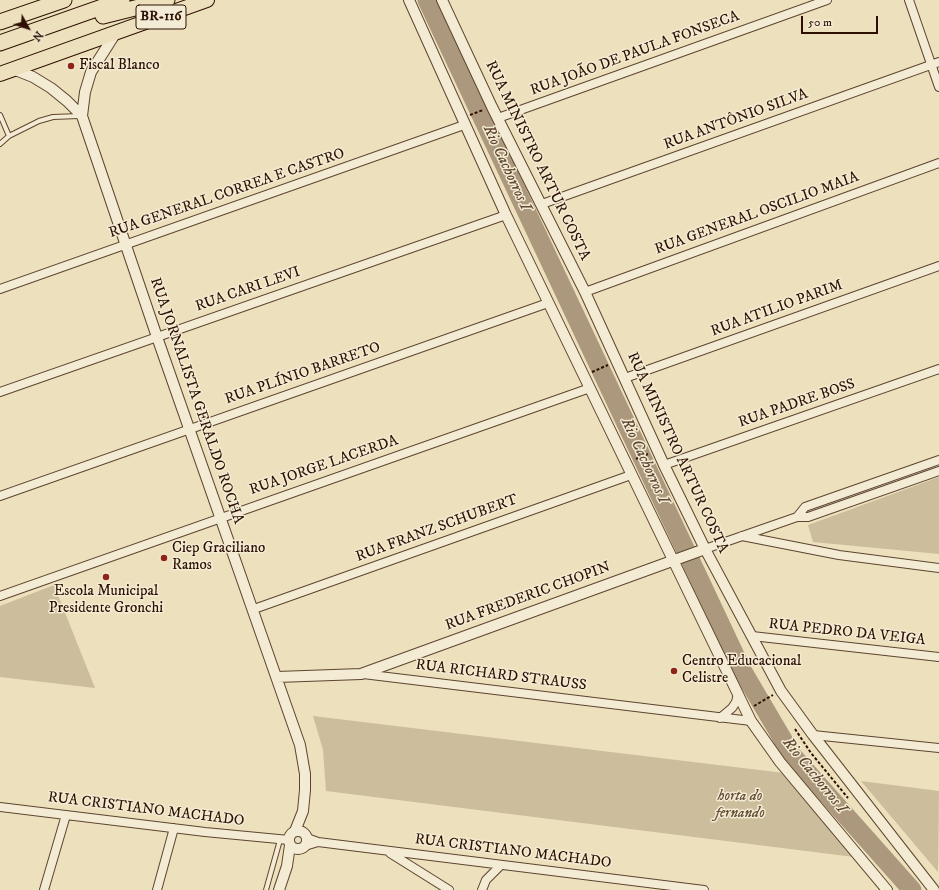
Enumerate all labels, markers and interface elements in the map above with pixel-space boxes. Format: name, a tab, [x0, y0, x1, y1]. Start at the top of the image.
road number: BR-116	[136, 5, 186, 29]
north arrow	[8, 8, 48, 48]
street label: RUA JOÃO DE PAULA FONSECA	[528, 8, 742, 100]
scale bar	[803, 8, 880, 34]
text: 50 m	[808, 15, 832, 30]
text: N	[29, 28, 45, 44]
place label: Fiscal Blanco	[79, 57, 159, 75]
street label: RUA MINISTRO ARTUR COSTA	[481, 58, 593, 264]
marker: Fiscal Blanco	[66, 61, 76, 71]
street label: RUA ANTÔNIO SILVA	[662, 86, 810, 154]
water label: Rio Cachorros I	[478, 122, 534, 214]
street label: RUA GENERAL CORREA E CASTRO	[107, 145, 347, 243]
street label: RUA GENERAL OSCILIO MAIA	[653, 169, 861, 259]
street label: RUA CARI LEVI	[193, 264, 303, 316]
street label: RUA JORNALISTA GERALDO ROCHA	[145, 276, 247, 526]
street label: RUA ATILIO PARIM	[709, 277, 845, 341]
street label: RUA PLÍNIO BARRETO	[223, 339, 383, 409]
street label: RUA MINISTRO ARTUR COSTA	[622, 350, 732, 556]
street label: RUA PADRE BOSS	[736, 376, 858, 432]
water label: Rio Cachorros I	[616, 415, 672, 507]
street label: RUA JORGE LACERDA	[247, 432, 401, 500]
street label: RUA FRANZ SCHUBERT	[354, 491, 520, 567]
place label: Ciep Graciliano Ramos	[172, 540, 265, 575]
marker: Ciep Graciliano Ramos	[159, 553, 169, 563]
street label: RUA FREDERIC CHOPIN	[443, 559, 613, 635]
marker: Escola Municipal Presidente Gronchi	[101, 572, 111, 582]
place label: Escola Municipal Presidente Gronchi	[49, 583, 163, 618]
street label: RUA PEDRO DA VEIGA	[768, 616, 926, 650]
place label: Centro Educacional Celistre	[682, 653, 801, 688]
street label: RUA RICHARD STRAUSS	[415, 657, 587, 695]
marker: Centro Educacional Celistre	[669, 666, 679, 676]
water label: Rio Cachorros I	[778, 734, 850, 818]
park label: horta do fernando	[715, 788, 765, 823]
street label: RUA CRISTIANO MACHADO	[47, 789, 245, 831]
street label: RUA CRISTIANO MACHADO	[414, 831, 612, 873]

